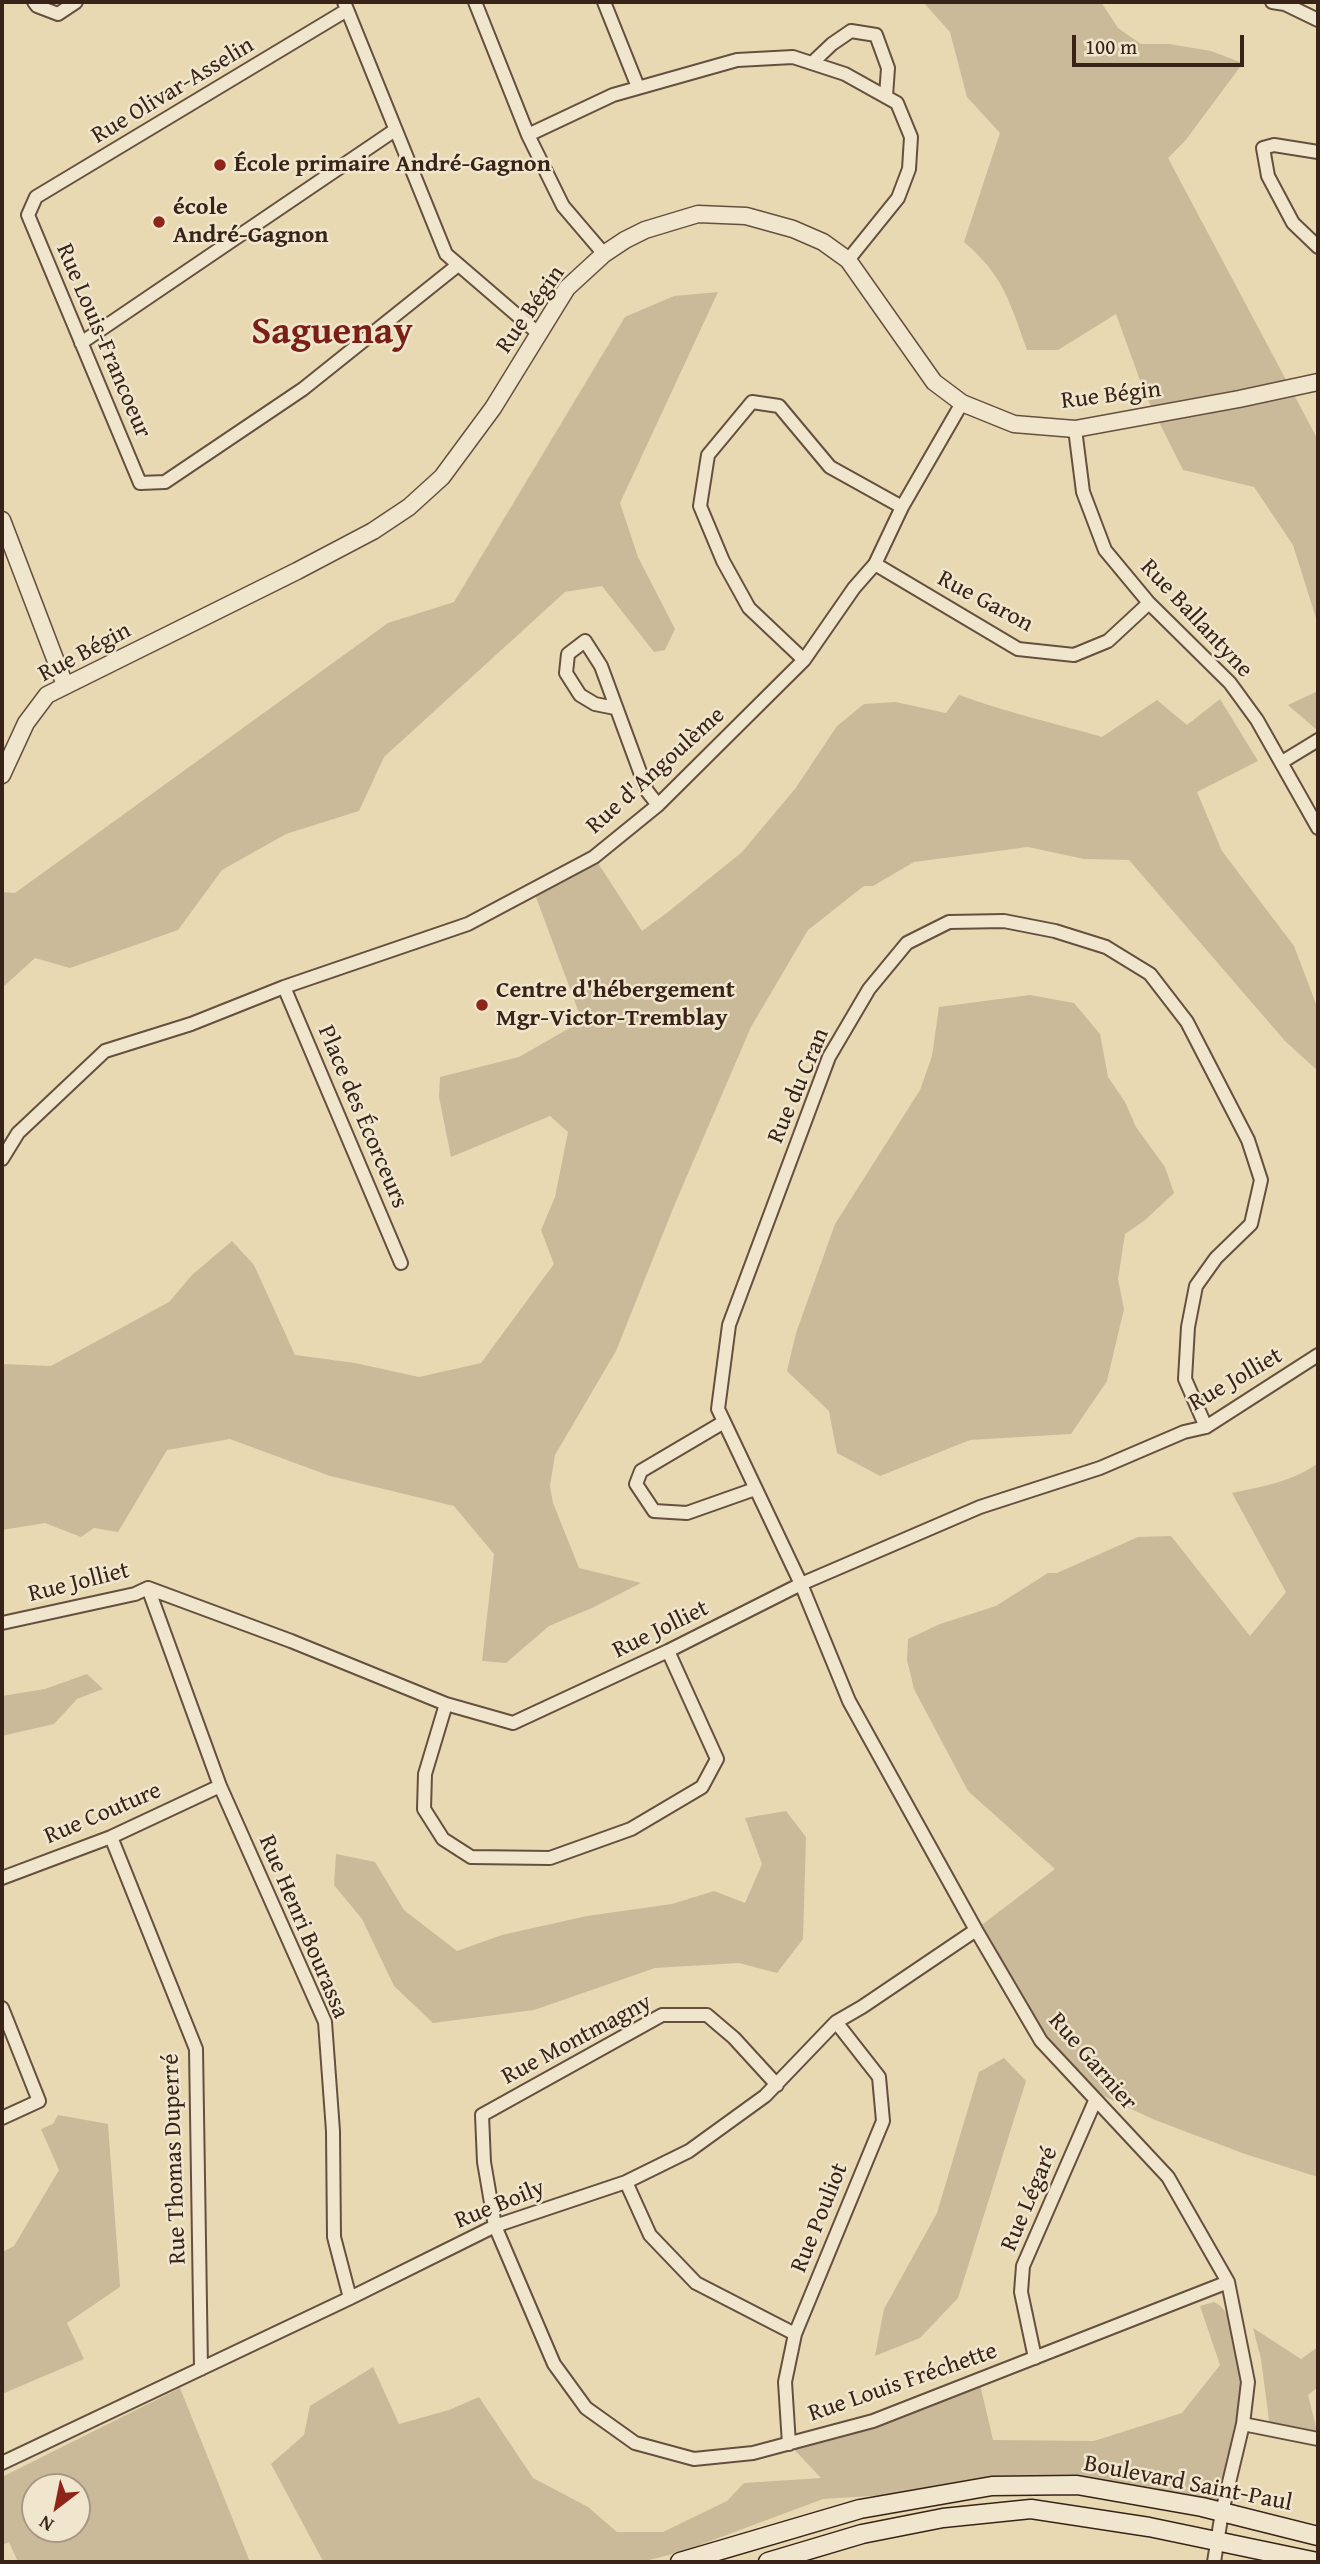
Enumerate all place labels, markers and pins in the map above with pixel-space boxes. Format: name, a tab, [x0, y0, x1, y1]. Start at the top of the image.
place label: École primaire André-Gagnon	[234, 151, 551, 179]
marker: École primaire André-Gagnon	[212, 157, 228, 173]
place label: école André-Gagnon	[173, 194, 328, 250]
marker: école André-Gagnon	[151, 214, 167, 230]
place label: Centre d'hébergement Mgr-Victor-Tremblay	[496, 977, 735, 1033]
marker: Centre d'hébergement Mgr-Victor-Tremblay	[474, 997, 490, 1013]

